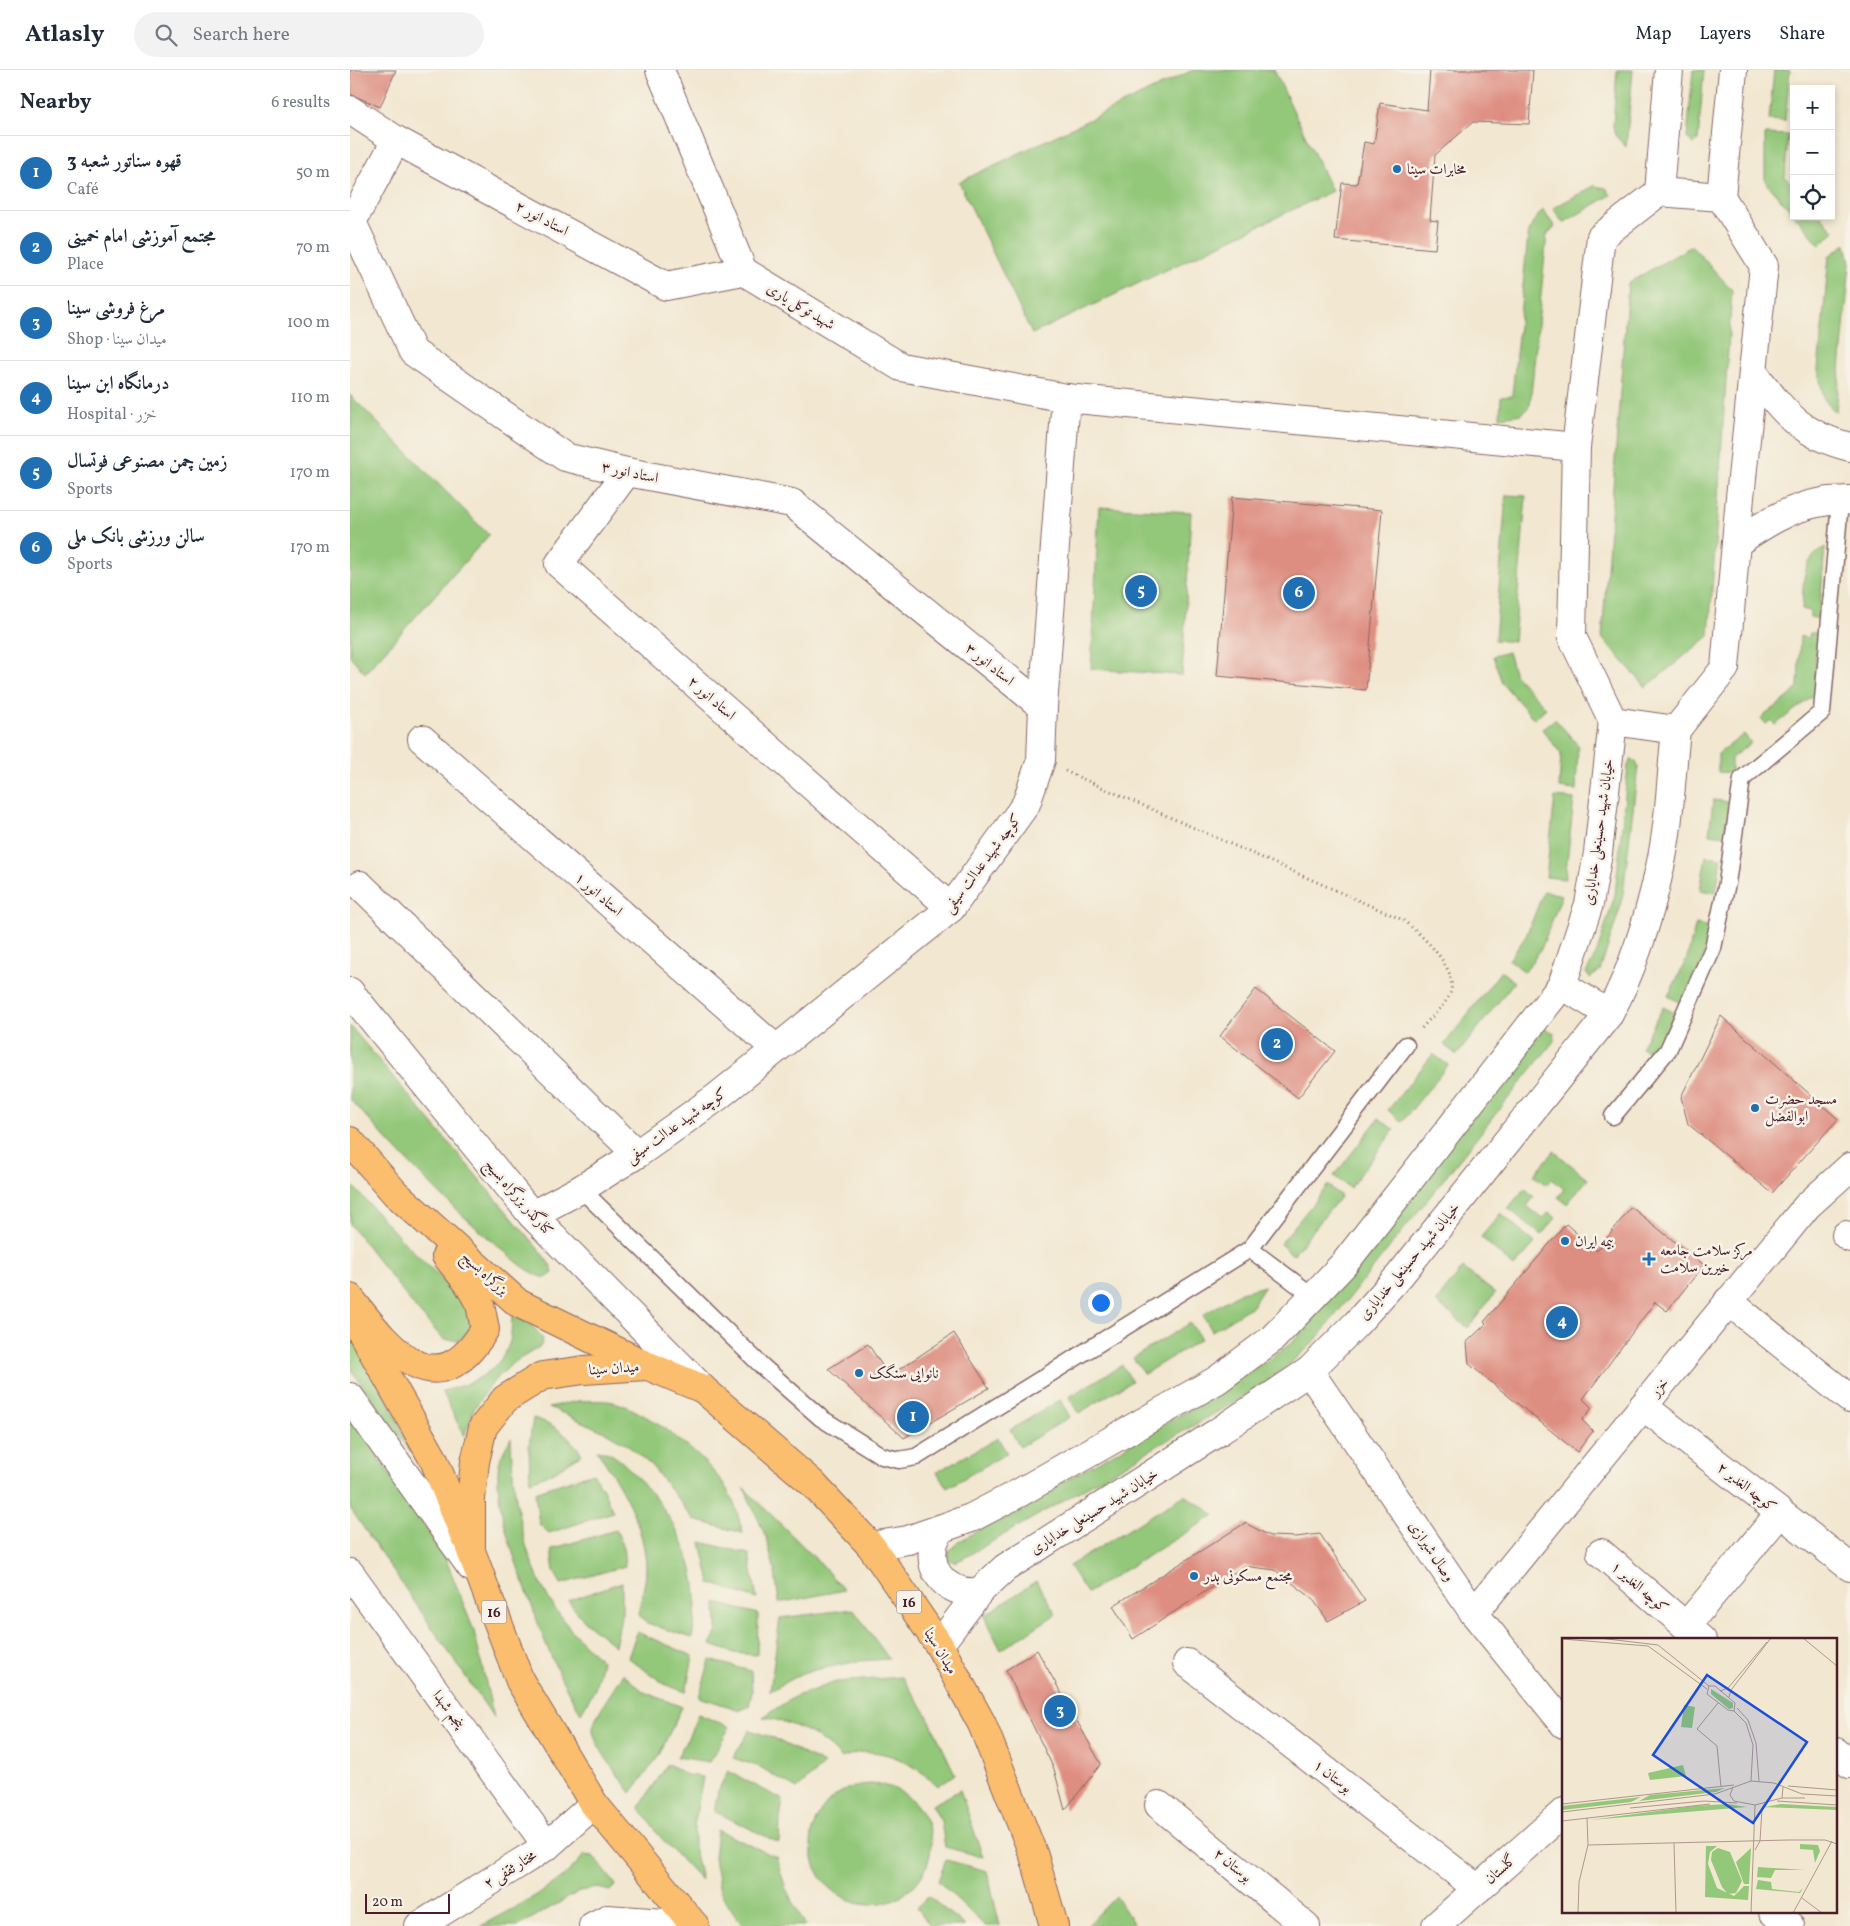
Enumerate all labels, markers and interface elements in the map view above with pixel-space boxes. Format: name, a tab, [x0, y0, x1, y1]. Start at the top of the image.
search box	[134, 12, 484, 57]
text: Atlasly	[25, 18, 104, 52]
icon: search	[152, 21, 180, 49]
text: Search here	[192, 22, 290, 48]
text: Map	[1635, 22, 1671, 47]
text: Layers	[1699, 22, 1751, 47]
text: Share	[1779, 22, 1825, 47]
map controls	[1790, 85, 1835, 220]
button: +	[1790, 85, 1835, 130]
text: Nearby	[20, 88, 91, 117]
text: 6 results	[271, 92, 330, 114]
button: −	[1790, 130, 1835, 175]
text: قهوه سناتور شعبه 3	[67, 149, 182, 175]
place label: مخابرات سینا	[1407, 160, 1466, 181]
text: 1	[33, 162, 39, 184]
text: 50 m	[296, 162, 330, 184]
marker: مخابرات سینا	[1391, 163, 1403, 175]
button: locate	[1790, 175, 1835, 220]
text: Café	[67, 179, 98, 201]
street label: استاد انور ۲	[511, 197, 572, 242]
text: مجتمع آموزشی امام خمینی	[67, 224, 216, 250]
text: 2	[32, 237, 40, 259]
text: 70 m	[296, 237, 330, 259]
text: Place	[67, 254, 104, 276]
street label: شهید توکل یاری	[762, 279, 838, 336]
text: مرغ فروشی سینا	[67, 296, 165, 322]
text: 3	[32, 312, 40, 334]
text: 100 m	[287, 312, 330, 334]
text: Shop · میدان سینا	[67, 329, 167, 351]
text: درمانگاه ابن سینا	[67, 371, 170, 397]
text: 4	[31, 387, 41, 409]
text: 110 m	[291, 387, 330, 409]
text: Hospital · خزر	[67, 404, 157, 426]
text: زمین چمن مصنوعی فوتسال	[67, 449, 228, 475]
street label: استاد انور ۳	[599, 457, 660, 490]
text: 5	[32, 462, 40, 484]
text: 170 m	[290, 462, 330, 484]
text: Sports	[67, 479, 113, 501]
text: سالن ورزشی بانک ملی	[67, 524, 205, 550]
text: 6	[32, 537, 40, 559]
text: 170 m	[290, 537, 330, 559]
text: Sports	[67, 554, 113, 576]
pin: 5	[1125, 572, 1157, 610]
pin: 6	[1283, 574, 1315, 612]
street label: استاد انور ۳	[960, 639, 1018, 691]
street label: استاد انور ۲	[682, 672, 740, 726]
street label: خیابان شهید حسینعلی خدایاری	[1579, 758, 1620, 907]
street label: کوچه شهید عدالت سیفی	[939, 810, 1028, 918]
street label: استاد انور ۱	[569, 868, 627, 922]
pin: 2	[1261, 1025, 1293, 1063]
street label: کوچه شهید عدالت سیفی	[622, 1083, 732, 1169]
place label: مسجد حضرت ابوالفضل	[1765, 1090, 1837, 1128]
marker: مسجد حضرت ابوالفضل	[1749, 1102, 1761, 1114]
street label: کنارگذر بزرگراه بسیج	[477, 1154, 559, 1242]
street label: خیابان شهید حسینعلی خدایاری	[1355, 1199, 1466, 1325]
place label: بیمه ایران	[1575, 1232, 1614, 1253]
marker: بیمه ایران	[1559, 1235, 1571, 1247]
place label: مرکز سلامت جامعه خیرین سلامت	[1660, 1241, 1753, 1279]
street label: بزرگراه بسیج	[454, 1246, 513, 1303]
marker: مرکز سلامت جامعه خیرین سلامت	[1642, 1252, 1656, 1266]
your location	[1088, 1290, 1114, 1316]
pin: 4	[1546, 1303, 1578, 1341]
street label: میدان سینا	[588, 1357, 640, 1382]
place label: نانوایی سنگک	[869, 1363, 939, 1385]
marker: نانوایی سنگک	[853, 1367, 865, 1379]
street label: خزر	[1645, 1374, 1674, 1404]
pin: 1	[897, 1398, 929, 1436]
street label: کوچه الغدیر ۲	[1712, 1458, 1780, 1518]
street label: خیابان شهید حسینعلی خدایاری	[1027, 1464, 1163, 1560]
street label: وصال شیرازی	[1403, 1517, 1459, 1586]
street label: کوچه الغدیر ۱	[1606, 1557, 1672, 1619]
place label: مجتمع مسکونی بدر	[1202, 1567, 1292, 1590]
marker: مجتمع مسکونی بدر	[1188, 1570, 1200, 1582]
road number: 16	[896, 1590, 922, 1614]
road number: 16	[482, 1600, 506, 1624]
street label: میدان سینا	[918, 1625, 962, 1679]
inset map	[1562, 1638, 1838, 1914]
street label: پنجم شهدا	[425, 1686, 470, 1736]
pin: 3	[1044, 1692, 1076, 1730]
street label: بوستان ۱	[1308, 1755, 1356, 1799]
street label: بوستان ۲	[1208, 1844, 1256, 1888]
street label: مختار ثقفی ۲	[480, 1846, 541, 1895]
street label: گلستان	[1481, 1850, 1521, 1890]
scale bar	[365, 1891, 450, 1914]
text: 20 m	[372, 1893, 403, 1912]

